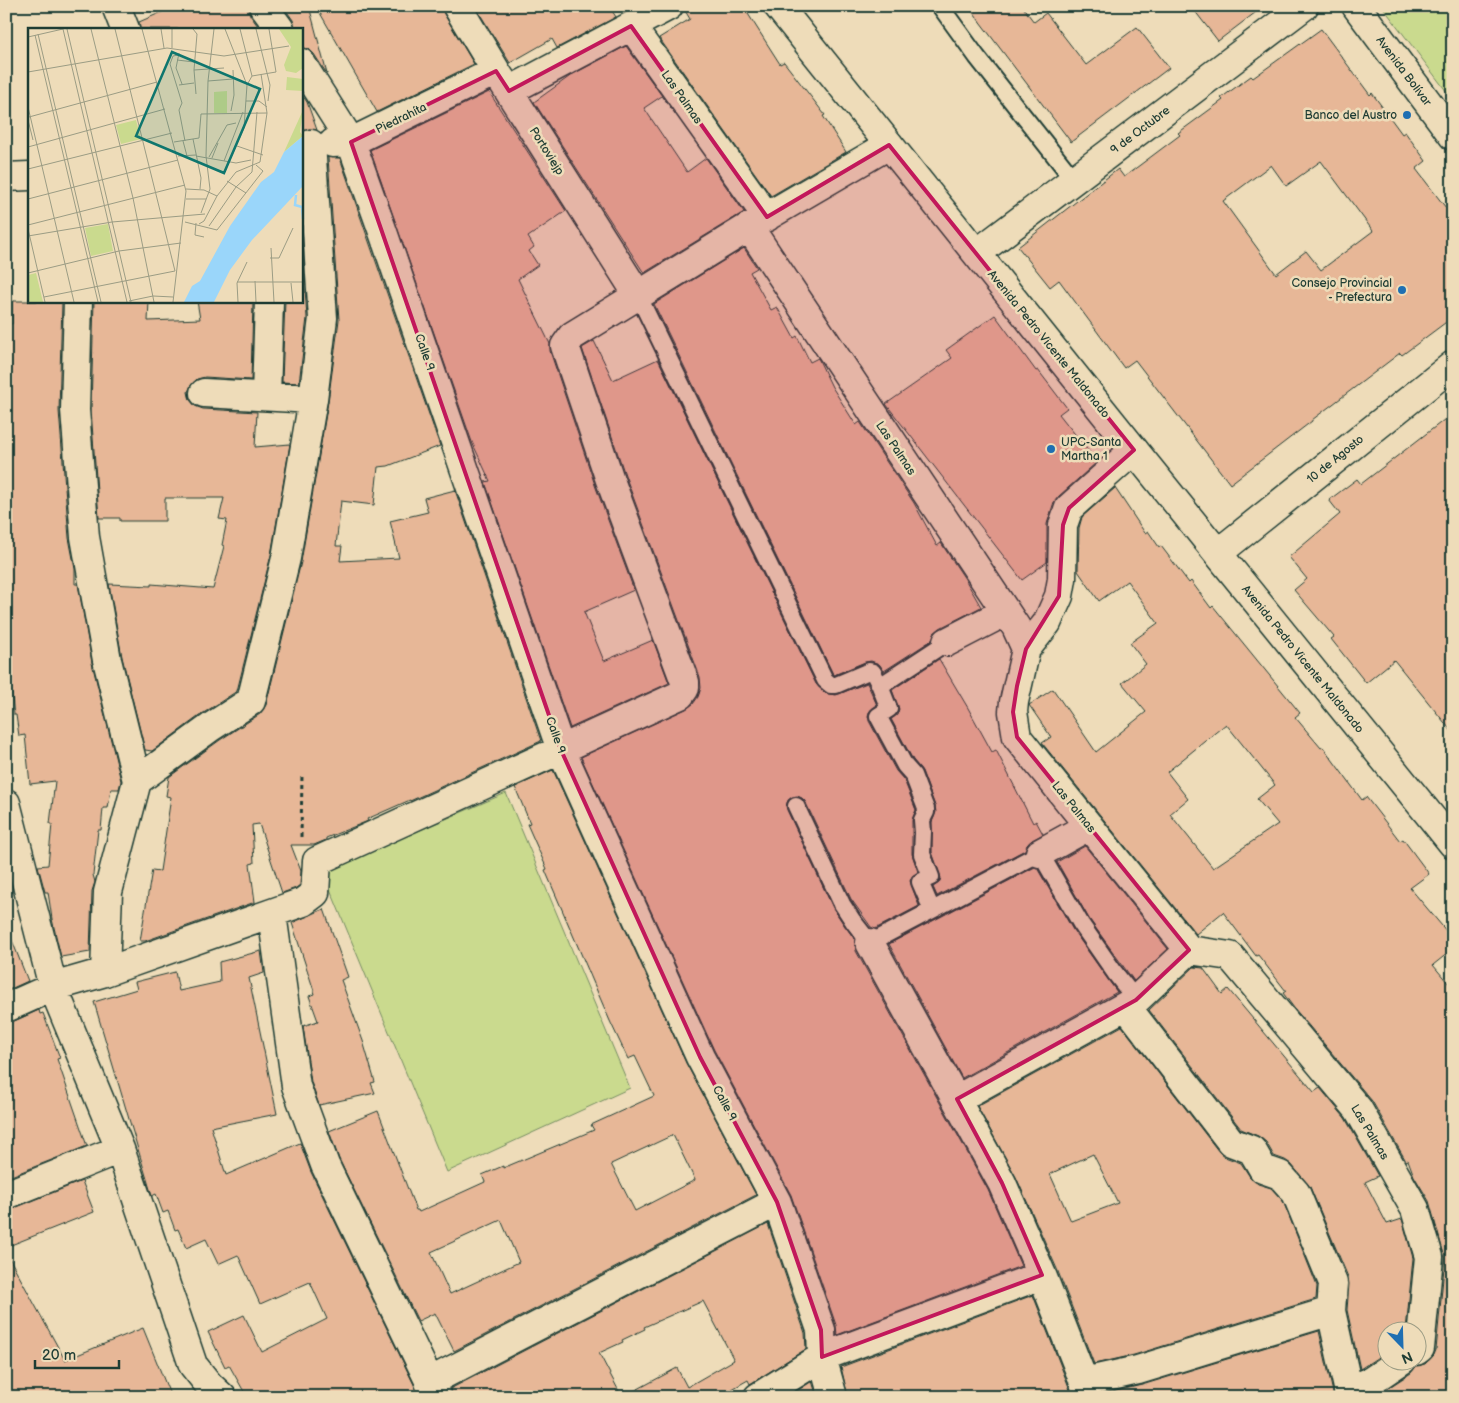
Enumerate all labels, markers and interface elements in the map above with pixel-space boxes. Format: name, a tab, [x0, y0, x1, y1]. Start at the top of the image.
inset map	[28, 28, 302, 302]
street label: Avenida Bolívar	[1372, 33, 1435, 110]
street label: Las Palmas	[658, 68, 705, 127]
street label: Piedrahíta	[373, 100, 429, 137]
street label: 9 de Octubre	[1107, 103, 1173, 158]
place label: Banco del Austro	[1304, 108, 1397, 123]
marker: Banco del Austro	[1401, 109, 1413, 121]
street label: Portoviejp	[526, 124, 567, 178]
street label: Avenida Pedro Vicente Maldonado	[984, 267, 1113, 421]
place label: Consejo Provincial - Prefectura	[1292, 276, 1392, 305]
marker: Consejo Provincial - Prefectura	[1396, 284, 1408, 296]
street label: Calle 9	[411, 332, 438, 373]
street label: Las Palmas	[872, 419, 919, 478]
street label: 10 de Agosto	[1304, 432, 1367, 487]
place label: UPC-Santa Martha 1	[1061, 435, 1121, 464]
marker: UPC-Santa Martha 1	[1045, 443, 1057, 455]
street label: Avenida Pedro Vicente Maldonado	[1238, 582, 1367, 736]
street label: Calle 9	[542, 715, 569, 756]
street label: Las Palmas	[1048, 779, 1099, 836]
street label: Calle 9	[709, 1083, 740, 1124]
street label: Las Palmas	[1347, 1102, 1392, 1163]
north arrow	[1376, 1320, 1426, 1370]
scale bar	[35, 1338, 119, 1370]
text: 20 m	[42, 1346, 76, 1365]
text: N	[1399, 1348, 1415, 1367]

